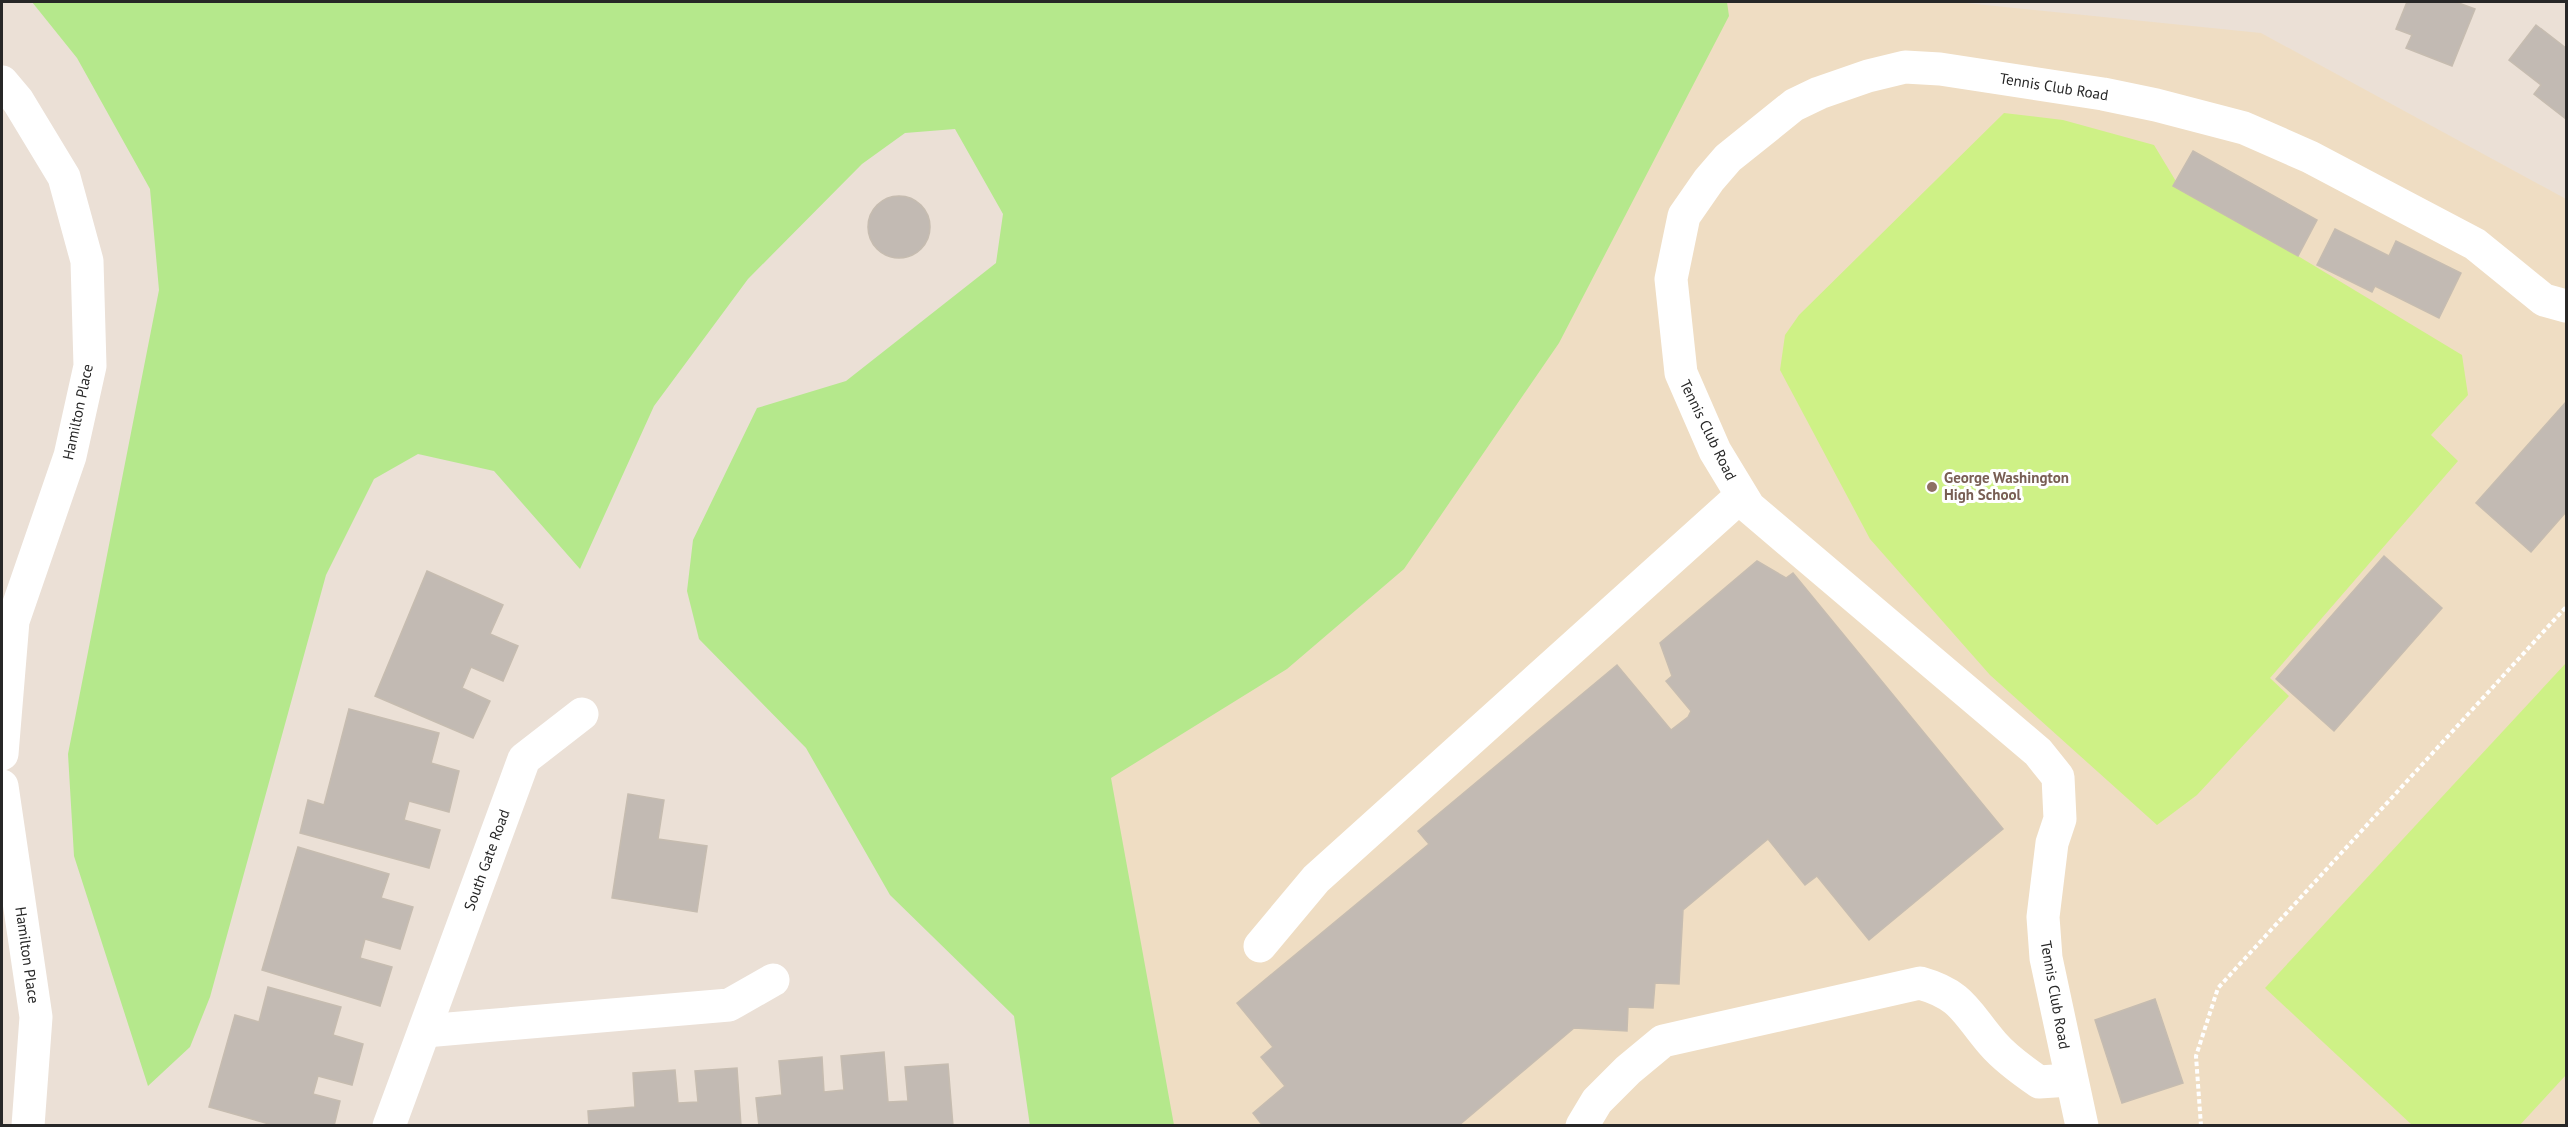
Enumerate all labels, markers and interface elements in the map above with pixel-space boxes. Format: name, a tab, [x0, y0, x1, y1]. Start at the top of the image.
street label: Tennis Club Road	[1998, 69, 2110, 104]
street label: Hamilton Place	[58, 362, 97, 462]
street label: Tennis Club Road	[1676, 376, 1741, 483]
place label: George Washington High School	[1944, 468, 2069, 504]
marker: George Washington High School	[1925, 480, 1939, 494]
street label: South Gate Road	[459, 807, 514, 913]
street label: Hamilton Place	[11, 905, 44, 1005]
street label: Tennis Club Road	[2037, 939, 2074, 1051]

